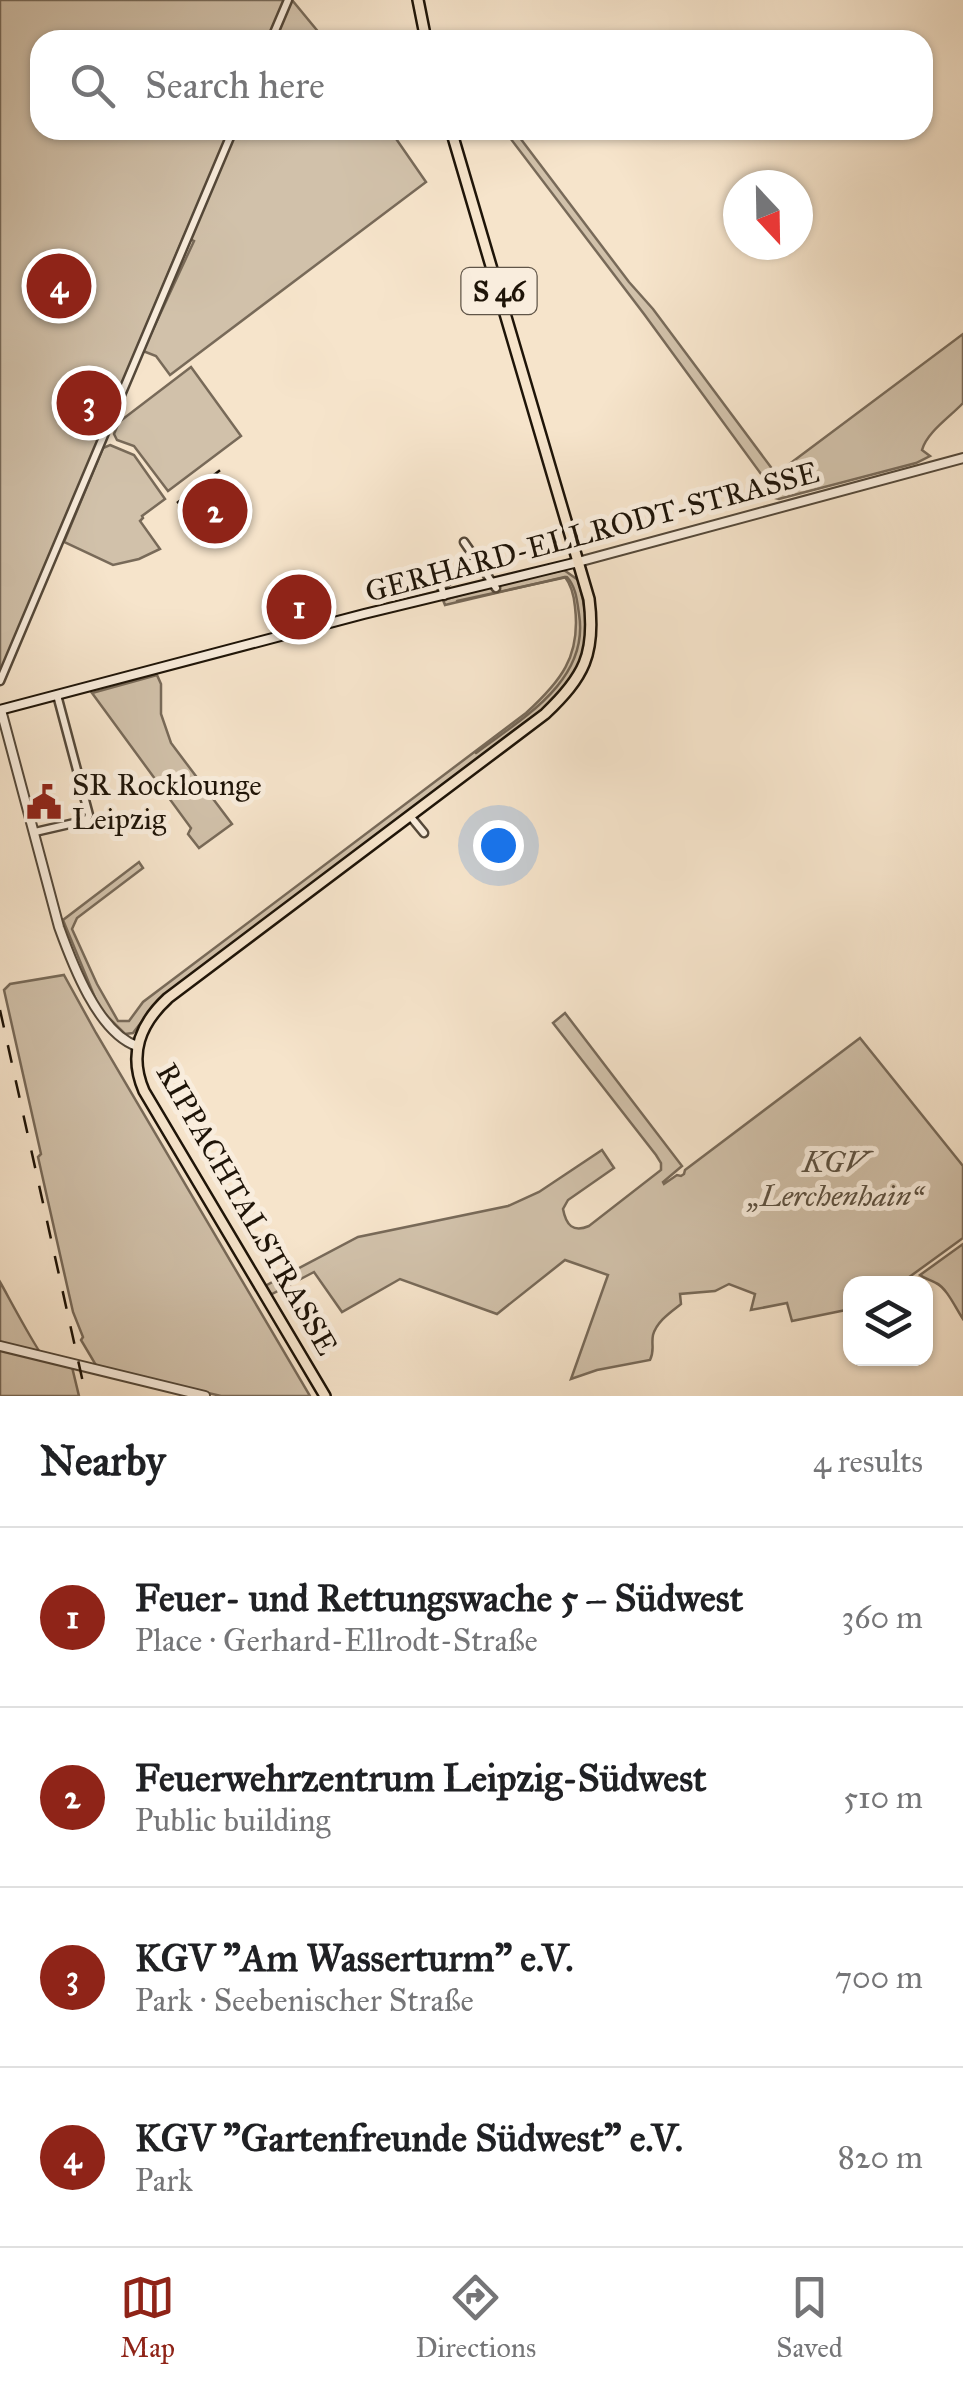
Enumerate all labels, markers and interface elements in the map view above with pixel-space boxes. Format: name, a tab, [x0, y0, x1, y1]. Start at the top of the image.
search box	[30, 30, 933, 140]
icon: search	[65, 58, 120, 113]
text: Search here	[145, 62, 325, 108]
north arrow	[723, 170, 813, 260]
pin: 4	[27, 248, 92, 324]
road number: S 46	[462, 268, 536, 314]
pin: 3	[56, 366, 122, 440]
street label: GERHARD-ELLRODT-STRASSE	[361, 454, 823, 610]
pin: 2	[182, 474, 248, 548]
pin: 1	[266, 570, 332, 644]
place label: SR Rocklounge Leipzig	[72, 767, 262, 837]
public building icon: SR Rocklounge Leipzig	[25, 783, 63, 821]
your location	[473, 820, 524, 871]
street label: RIPPACHTALSTRASSE	[149, 1057, 345, 1361]
park label: KGV „Lerchenhain“	[747, 1144, 926, 1214]
map controls	[843, 1276, 933, 1366]
button: layers	[843, 1276, 933, 1366]
text: Nearby	[40, 1435, 165, 1487]
text: 4 results	[813, 1442, 923, 1481]
text: Feuer- und Rettungswache 5 – Südwest	[135, 1575, 743, 1621]
text: 1	[66, 1598, 79, 1637]
text: 360 m	[841, 1598, 923, 1637]
text: Place · Gerhard-Ellrodt-Straße	[135, 1621, 538, 1660]
text: Feuerwehrzentrum Leipzig-Südwest	[135, 1755, 707, 1801]
text: 2	[65, 1778, 80, 1817]
text: 510 m	[843, 1778, 923, 1817]
text: Public building	[135, 1801, 330, 1840]
text: KGV "Am Wasserturm" e.V.	[135, 1935, 573, 1981]
text: 3	[66, 1958, 79, 1997]
text: 700 m	[835, 1958, 923, 1997]
text: Park · Seebenischer Straße	[135, 1981, 474, 2020]
text: KGV "Gartenfreunde Südwest" e.V.	[135, 2115, 683, 2161]
text: 4	[64, 2138, 81, 2177]
text: 820 m	[838, 2138, 923, 2177]
text: Park	[135, 2161, 193, 2200]
tab: Map	[120, 2270, 175, 2365]
tab: Directions	[415, 2270, 536, 2365]
tab: Saved	[776, 2270, 843, 2365]

